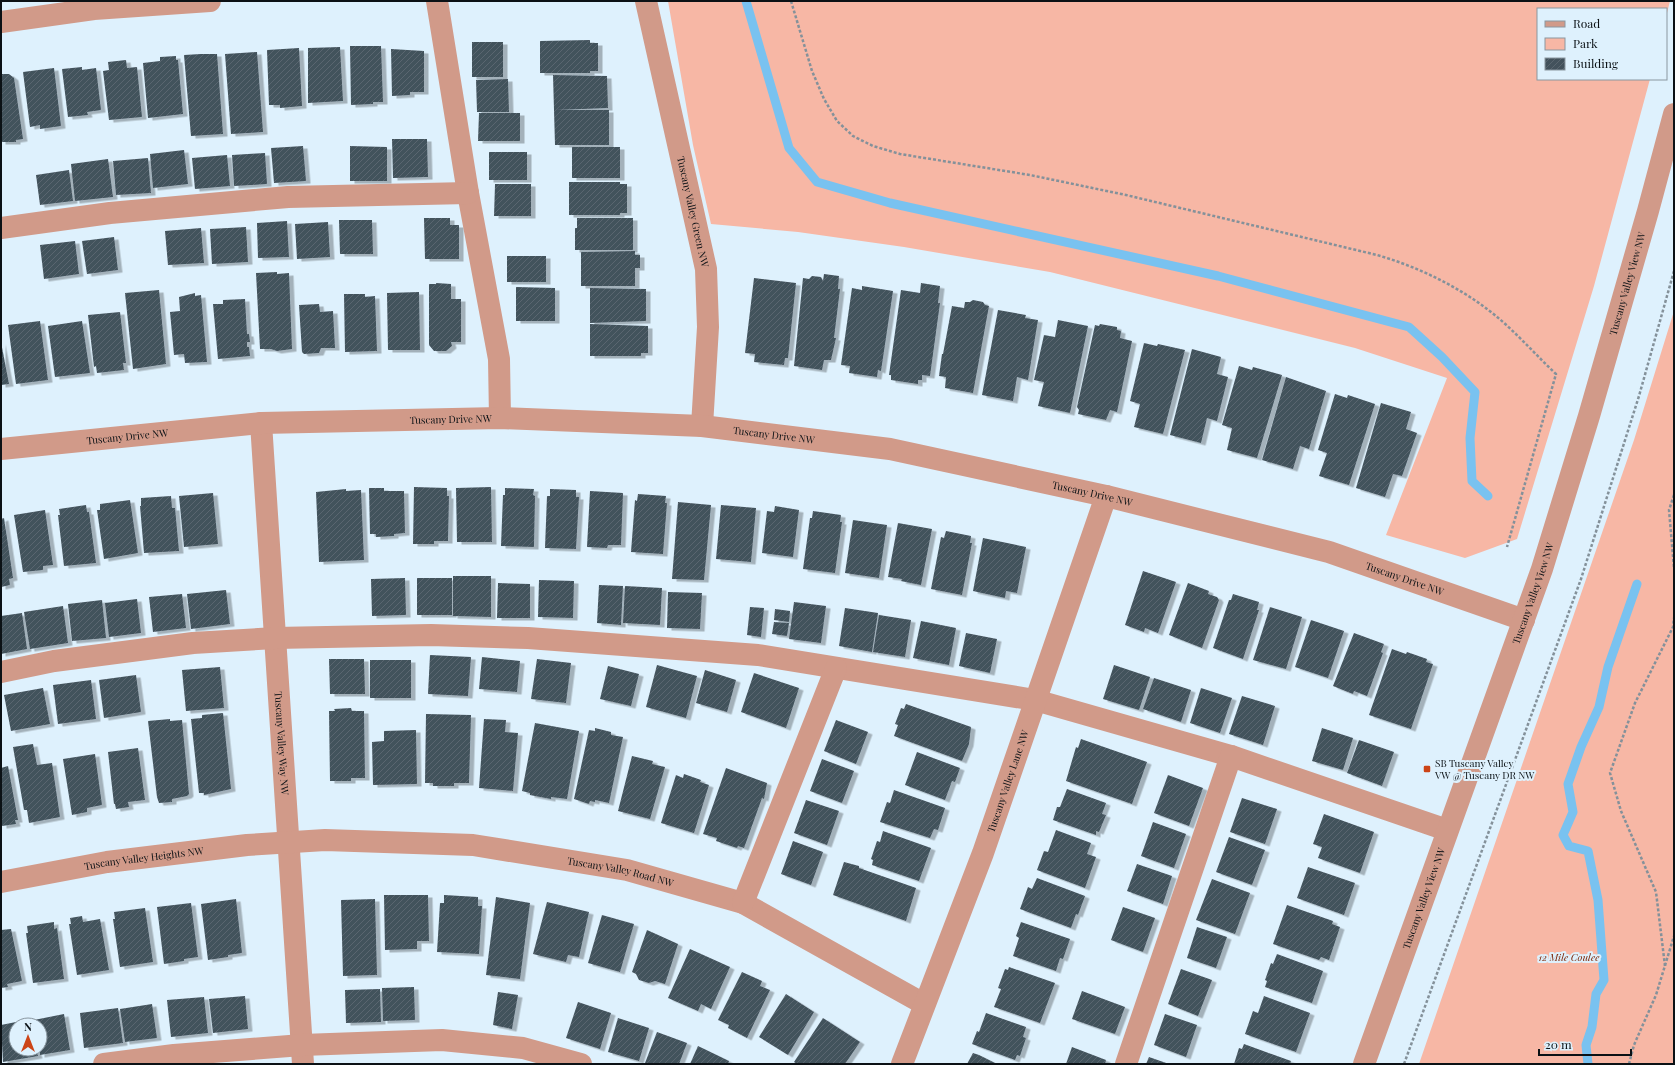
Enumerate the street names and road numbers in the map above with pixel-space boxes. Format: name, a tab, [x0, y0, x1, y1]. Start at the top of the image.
street label: Tuscany Valley Green NW	[674, 155, 713, 269]
street label: Tuscany Valley View NW	[1606, 229, 1649, 337]
street label: Tuscany Drive NW	[410, 411, 493, 427]
street label: Tuscany Drive NW	[732, 423, 816, 447]
street label: Tuscany Drive NW	[86, 425, 170, 447]
street label: Tuscany Drive NW	[1051, 477, 1135, 510]
street label: Tuscany Valley View NW	[1509, 540, 1557, 646]
street label: Tuscany Drive NW	[1364, 558, 1447, 599]
street label: Tuscany Valley Way NW	[272, 691, 292, 796]
street label: Tuscany Valley Lane NW	[984, 727, 1032, 834]
street label: Tuscany Valley Heights NW	[83, 843, 205, 873]
street label: Tuscany Valley View NW	[1399, 845, 1449, 951]
street label: Tuscany Valley Road NW	[566, 853, 676, 890]

